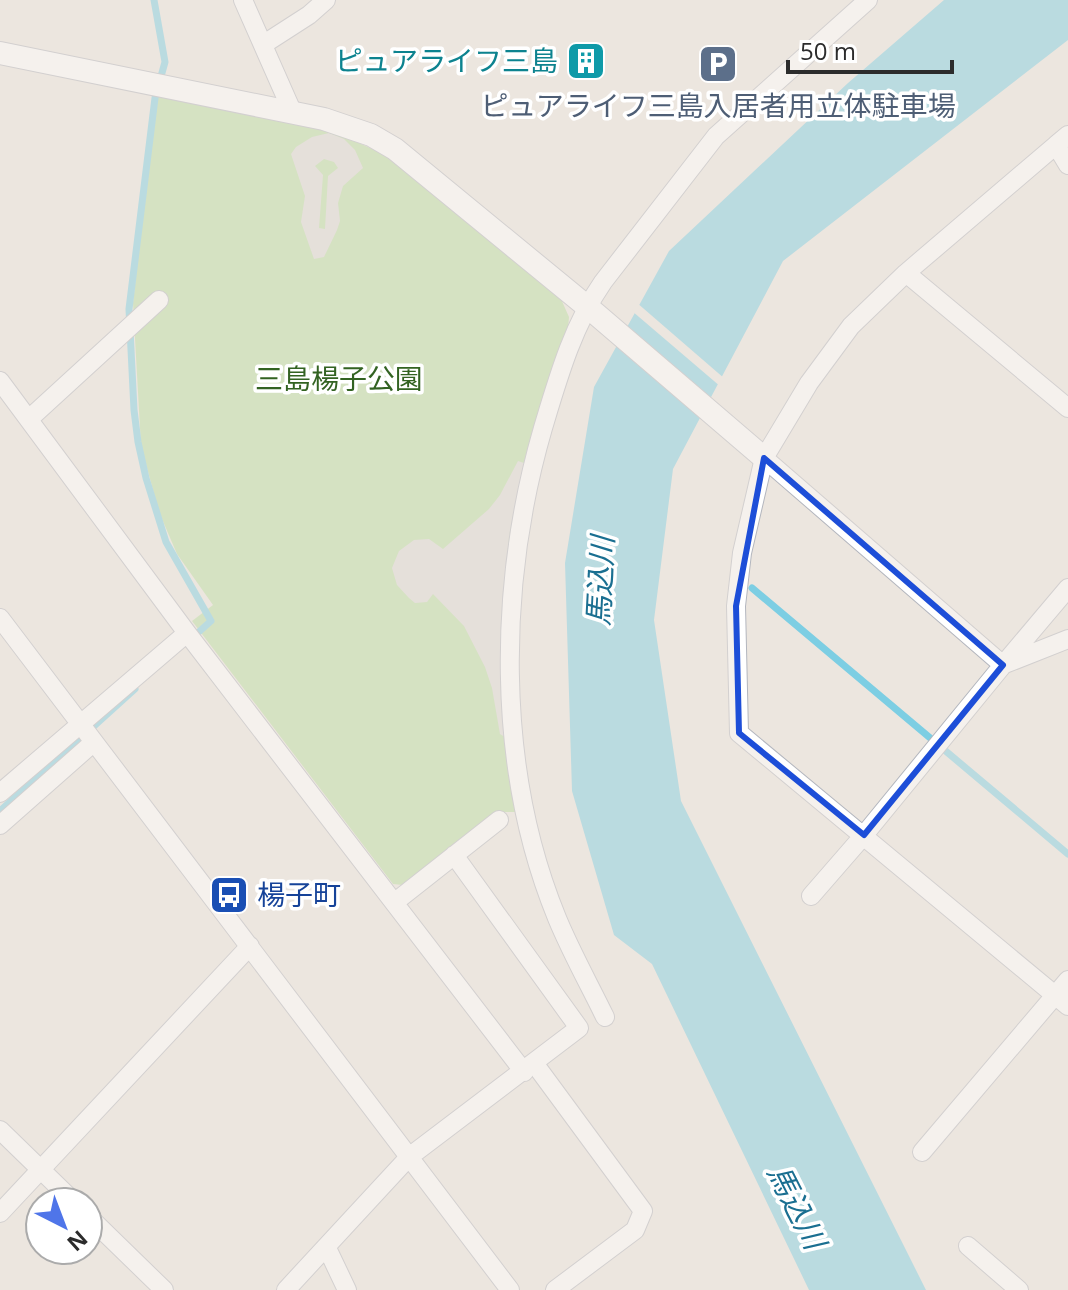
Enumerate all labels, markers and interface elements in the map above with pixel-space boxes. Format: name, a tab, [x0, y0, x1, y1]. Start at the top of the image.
scale bar	[788, 24, 952, 74]
text: 50 m	[800, 34, 856, 67]
building icon: ピュアライフ三島	[565, 40, 607, 82]
place label: ピュアライフ三島	[335, 41, 558, 79]
parking icon: ピュアライフ三島入居者用立体駐車場	[697, 43, 739, 85]
place label: ピュアライフ三島入居者用立体駐車場	[480, 86, 956, 124]
park label: 三島楊子公園	[255, 359, 423, 397]
water label: 馬込川	[577, 532, 622, 627]
bus stop icon: 楊子町	[208, 874, 250, 916]
place label: 楊子町	[257, 875, 341, 913]
water label: 馬込川	[759, 1157, 837, 1258]
north arrow	[24, 1186, 104, 1266]
text: N	[61, 1224, 95, 1259]

